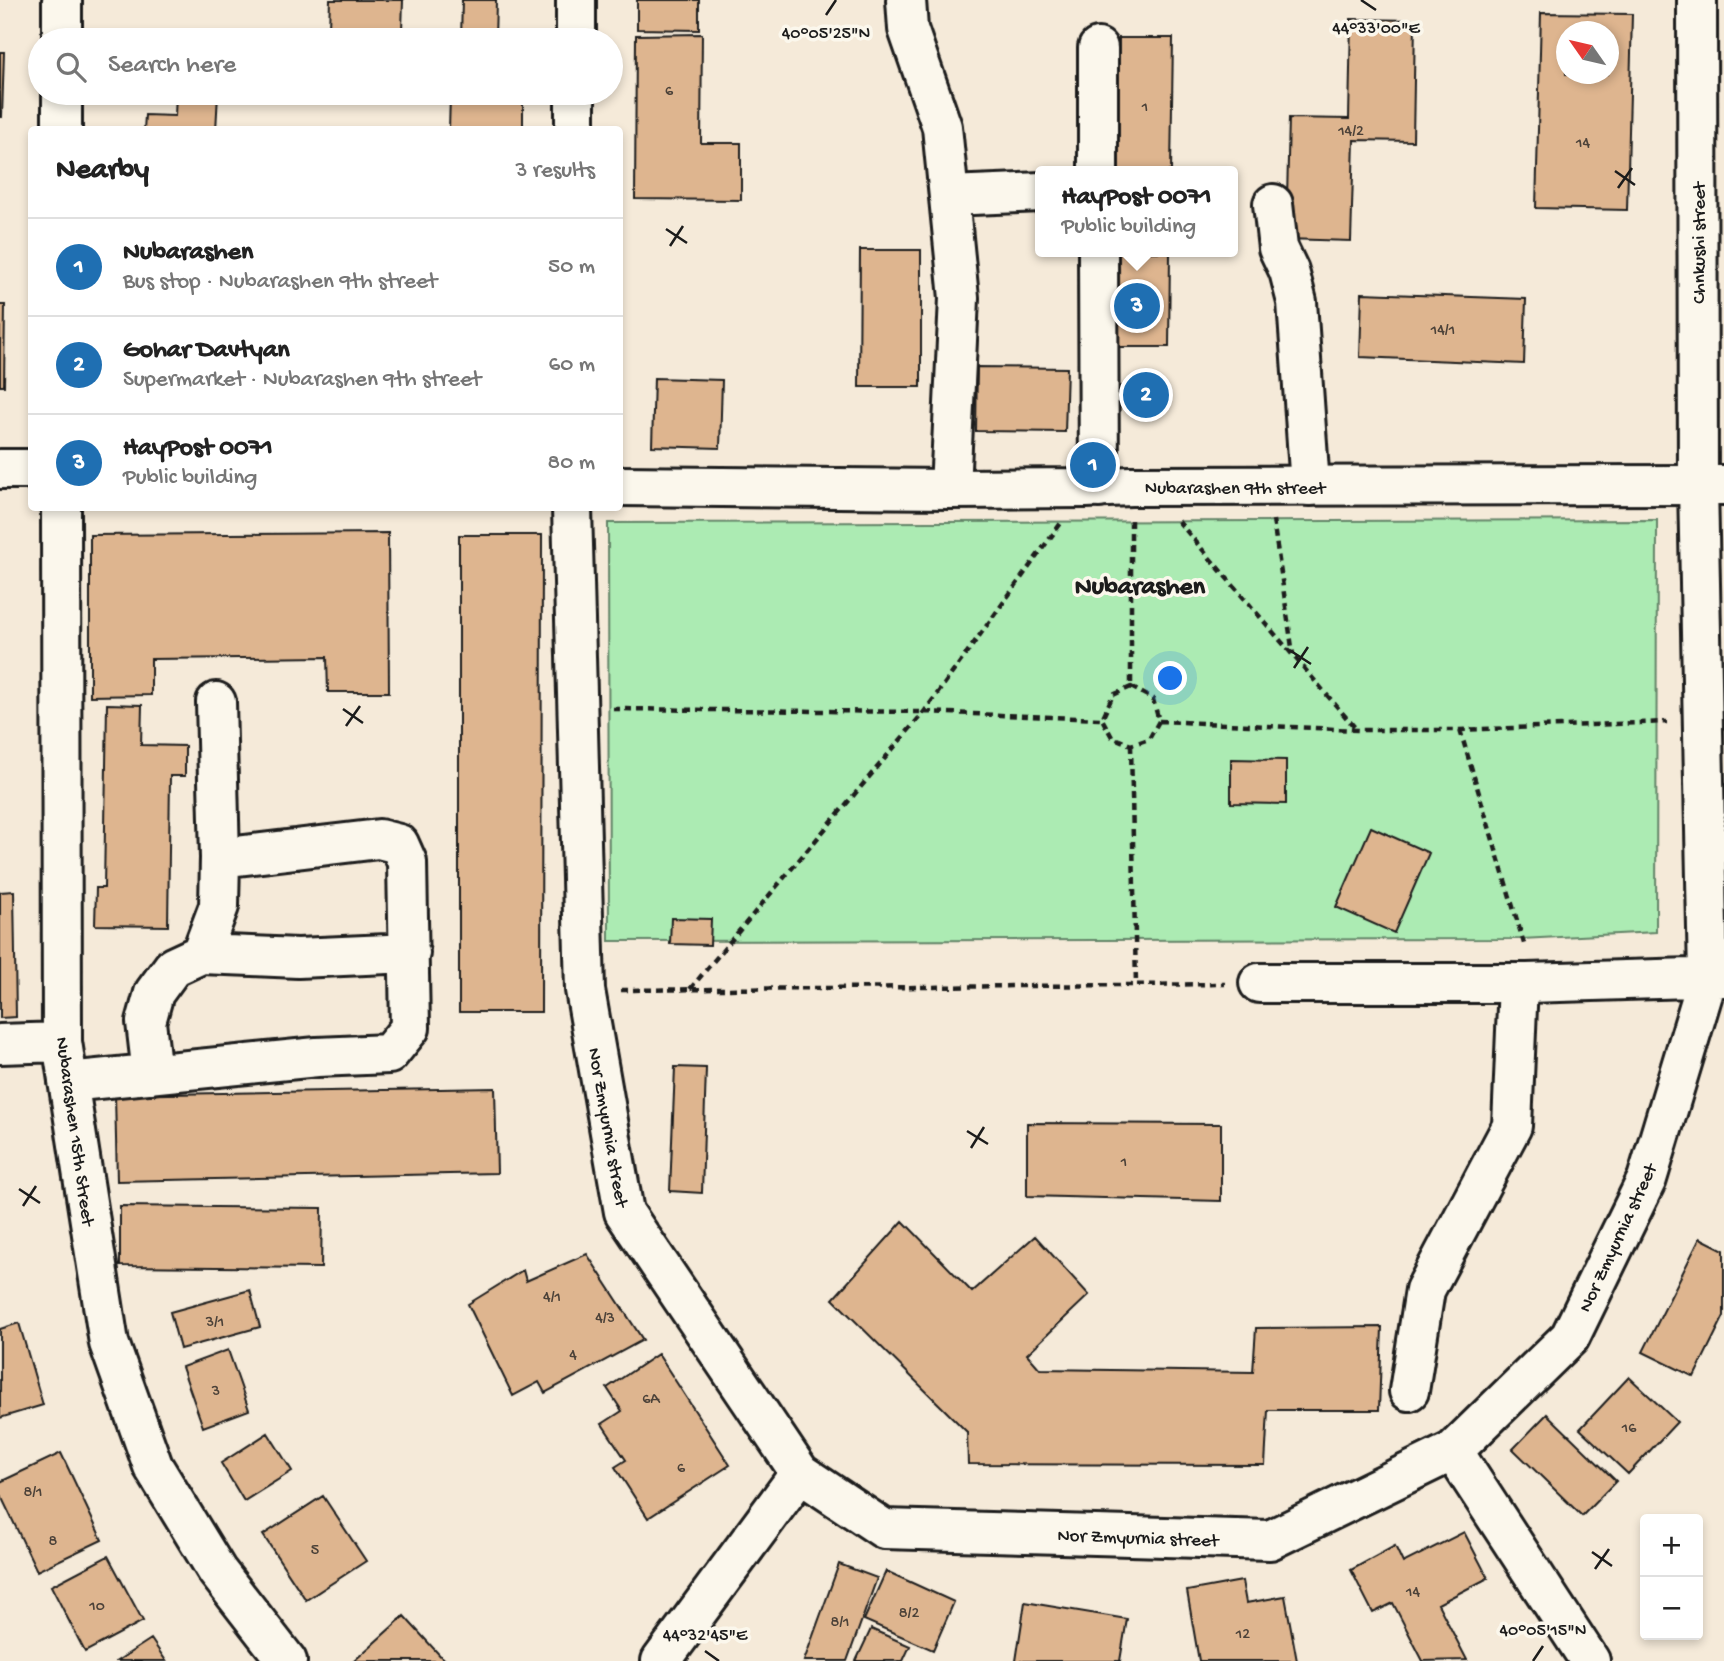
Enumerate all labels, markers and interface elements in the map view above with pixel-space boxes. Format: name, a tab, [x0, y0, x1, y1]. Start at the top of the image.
text: 44°33'00"E	[1332, 19, 1421, 40]
north arrow	[1556, 21, 1619, 84]
text: 40°05'25"N	[782, 24, 870, 45]
search box	[28, 28, 623, 105]
icon: search	[52, 48, 90, 86]
text: Search here	[108, 51, 236, 82]
house number: 6	[665, 83, 674, 102]
house number: 1	[1141, 99, 1148, 118]
house number: 14/2	[1337, 123, 1364, 142]
house number: 14	[1575, 135, 1590, 154]
text: Nearby	[56, 154, 149, 189]
text: 3 results	[515, 158, 595, 185]
popup	[1035, 166, 1238, 257]
street label: Chnkushi street	[1689, 180, 1712, 304]
text: HayPost 0071	[1062, 183, 1211, 214]
text: Public building	[1062, 214, 1196, 241]
text: Nubarashen	[123, 238, 253, 269]
text: 1	[74, 254, 84, 281]
text: 50 m	[548, 254, 595, 281]
text: Bus stop · Nubarashen 9th street	[123, 269, 437, 296]
pin: 3	[1114, 280, 1160, 332]
house number: 14/1	[1430, 322, 1455, 341]
text: Gohar Davtyan	[123, 336, 290, 367]
text: 2	[73, 352, 85, 379]
text: 60 m	[549, 352, 595, 379]
text: Supermarket · Nubarashen 9th street	[123, 367, 481, 394]
pin: 2	[1123, 369, 1169, 421]
text: HayPost 0071	[123, 434, 273, 465]
pin: 1	[1070, 439, 1116, 491]
text: 3	[73, 450, 85, 477]
text: 80 m	[548, 450, 595, 477]
text: Public building	[123, 465, 257, 492]
street label: Nubarashen 9th street	[1145, 478, 1328, 501]
district label: Nubarashen	[1075, 573, 1206, 604]
your location	[1153, 661, 1187, 695]
street label: Nubarashen 15th Street	[49, 1036, 98, 1230]
street label: Nor Zmyurnia street	[581, 1046, 632, 1211]
house number: 1	[1120, 1154, 1127, 1173]
street label: Nor Zmyurnia street	[1575, 1158, 1665, 1316]
house number: 4/1	[543, 1289, 561, 1308]
house number: 4/3	[595, 1310, 615, 1329]
house number: 3/1	[205, 1314, 224, 1333]
house number: 4	[569, 1347, 577, 1366]
house number: 3	[211, 1383, 220, 1402]
house number: 6A	[642, 1391, 661, 1410]
house number: 16	[1621, 1420, 1637, 1439]
house number: 6	[677, 1460, 686, 1479]
house number: 8/1	[23, 1484, 43, 1503]
map controls	[1640, 1514, 1703, 1640]
button: +	[1640, 1514, 1703, 1577]
street label: Nor Zmyurnia street	[1057, 1525, 1221, 1554]
house number: 8	[49, 1533, 58, 1552]
house number: 5	[311, 1542, 319, 1561]
button: −	[1640, 1577, 1703, 1640]
house number: 14	[1405, 1584, 1420, 1603]
house number: 10	[88, 1598, 105, 1617]
house number: 8/2	[899, 1605, 919, 1624]
house number: 8/1	[830, 1614, 850, 1633]
text: 40°05'15"N	[1499, 1621, 1587, 1642]
text: 44°32'45"E	[663, 1626, 748, 1647]
house number: 12	[1235, 1626, 1250, 1645]

